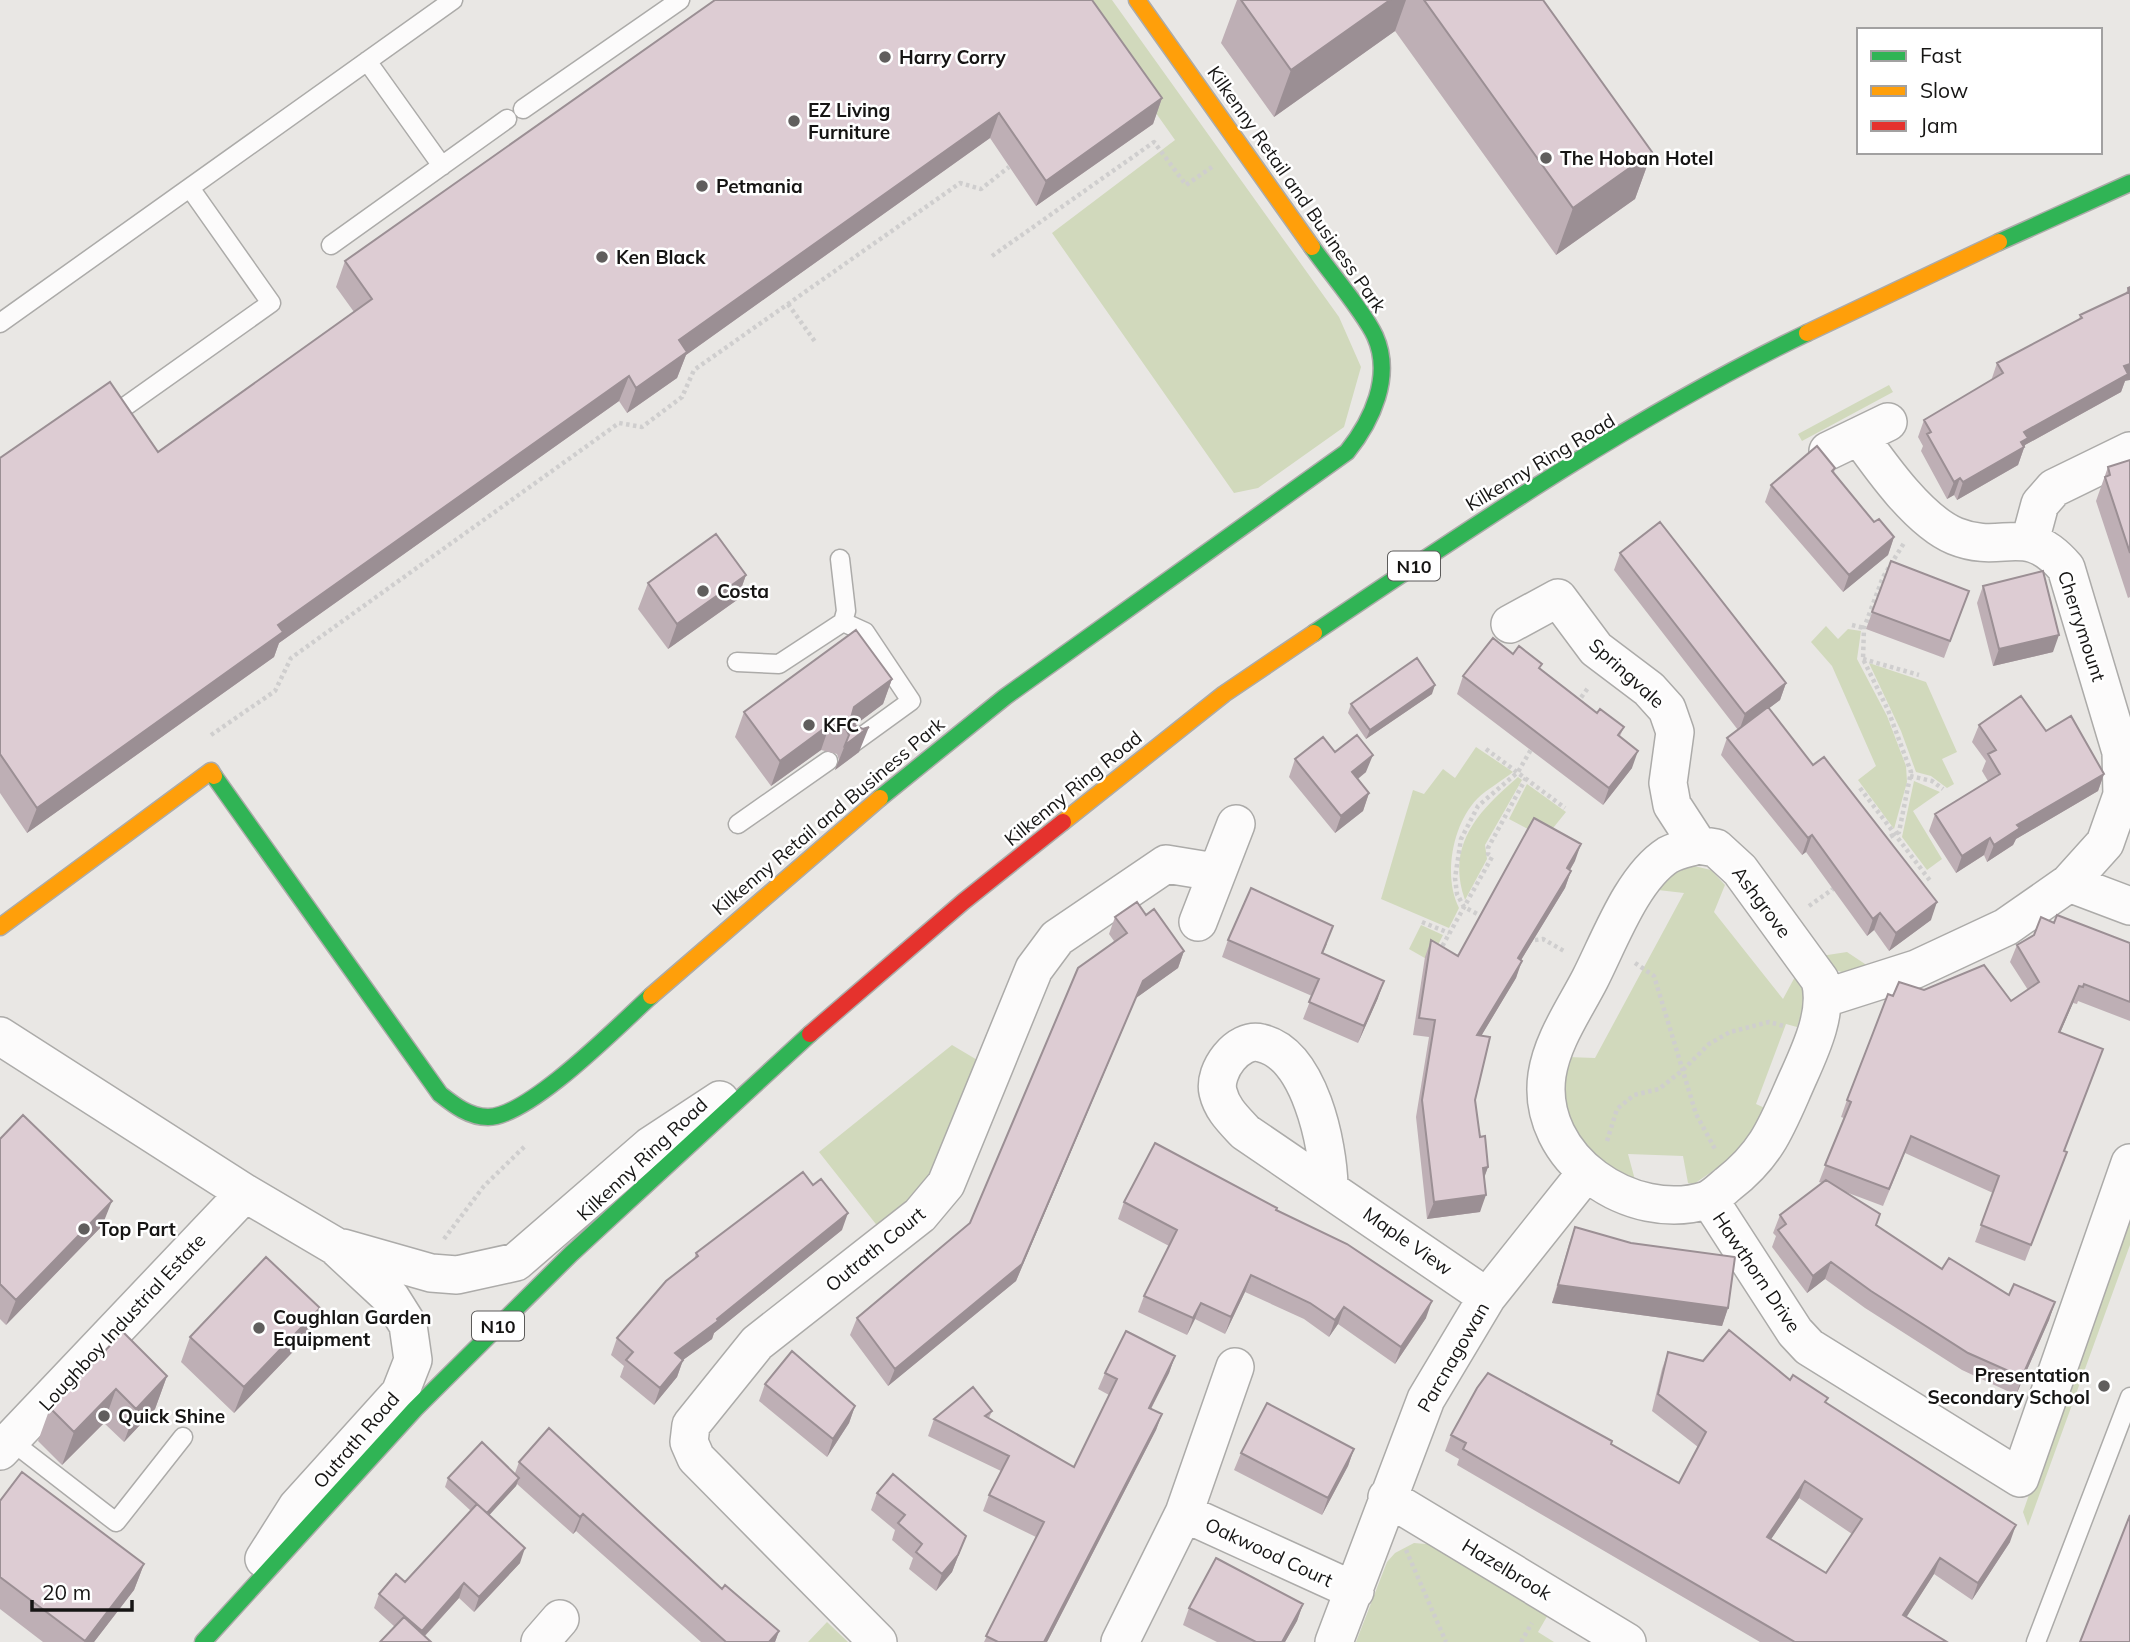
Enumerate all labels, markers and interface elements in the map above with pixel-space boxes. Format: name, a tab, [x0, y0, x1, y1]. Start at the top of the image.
legend	[1857, 28, 2102, 154]
text: Fast	[1920, 42, 1962, 68]
place label: Harry Corry	[899, 45, 1007, 69]
marker: Harry Corry	[877, 49, 893, 65]
street label: Kilkenny Retail and Business Park	[1202, 61, 1392, 317]
text: Slow	[1920, 77, 1968, 103]
place label: EZ Living Furniture	[808, 98, 890, 144]
text: Jam	[1920, 112, 1958, 138]
marker: EZ Living Furniture	[786, 113, 802, 129]
place label: The Hoban Hotel	[1560, 146, 1713, 170]
marker: The Hoban Hotel	[1538, 150, 1554, 166]
place label: Petmania	[716, 174, 803, 198]
marker: Petmania	[694, 178, 710, 194]
place label: Ken Black	[616, 245, 706, 269]
marker: Ken Black	[594, 249, 610, 265]
street label: Kilkenny Ring Road	[1461, 408, 1619, 516]
road number: N10	[1388, 552, 1440, 580]
street label: Cherrymount	[2053, 568, 2111, 685]
place label: Costa	[717, 579, 769, 603]
marker: Costa	[695, 583, 711, 599]
street label: Springvale	[1584, 633, 1670, 713]
street label: Kilkenny Retail and Business Park	[707, 712, 949, 920]
place label: KFC	[823, 713, 859, 737]
marker: KFC	[801, 717, 817, 733]
street label: Kilkenny Ring Road	[999, 725, 1147, 851]
street label: Ashgrove	[1727, 861, 1797, 943]
street label: Kilkenny Ring Road	[572, 1092, 712, 1226]
street label: Outrath Court	[820, 1201, 930, 1297]
street label: Maple View	[1359, 1202, 1457, 1280]
street label: Hawthorn Drive	[1708, 1207, 1806, 1337]
place label: Top Part	[98, 1217, 176, 1241]
marker: Top Part	[76, 1221, 92, 1237]
street label: Loughboy Industrial Estate	[33, 1228, 211, 1416]
street label: Parcnagowan	[1412, 1298, 1494, 1416]
place label: Coughlan Garden Equipment	[273, 1305, 431, 1351]
road number: N10	[472, 1311, 524, 1340]
marker: Coughlan Garden Equipment	[251, 1320, 267, 1336]
place label: Presentation Secondary School	[1927, 1363, 2090, 1409]
marker: Presentation Secondary School	[2096, 1378, 2112, 1394]
street label: Outrath Road	[308, 1387, 404, 1493]
place label: Quick Shine	[118, 1404, 225, 1428]
marker: Quick Shine	[96, 1408, 112, 1424]
street label: Oakwood Court	[1201, 1512, 1337, 1592]
street label: Hazelbrook	[1458, 1533, 1556, 1605]
scale bar	[32, 1568, 131, 1612]
text: 20 m	[42, 1579, 91, 1605]

